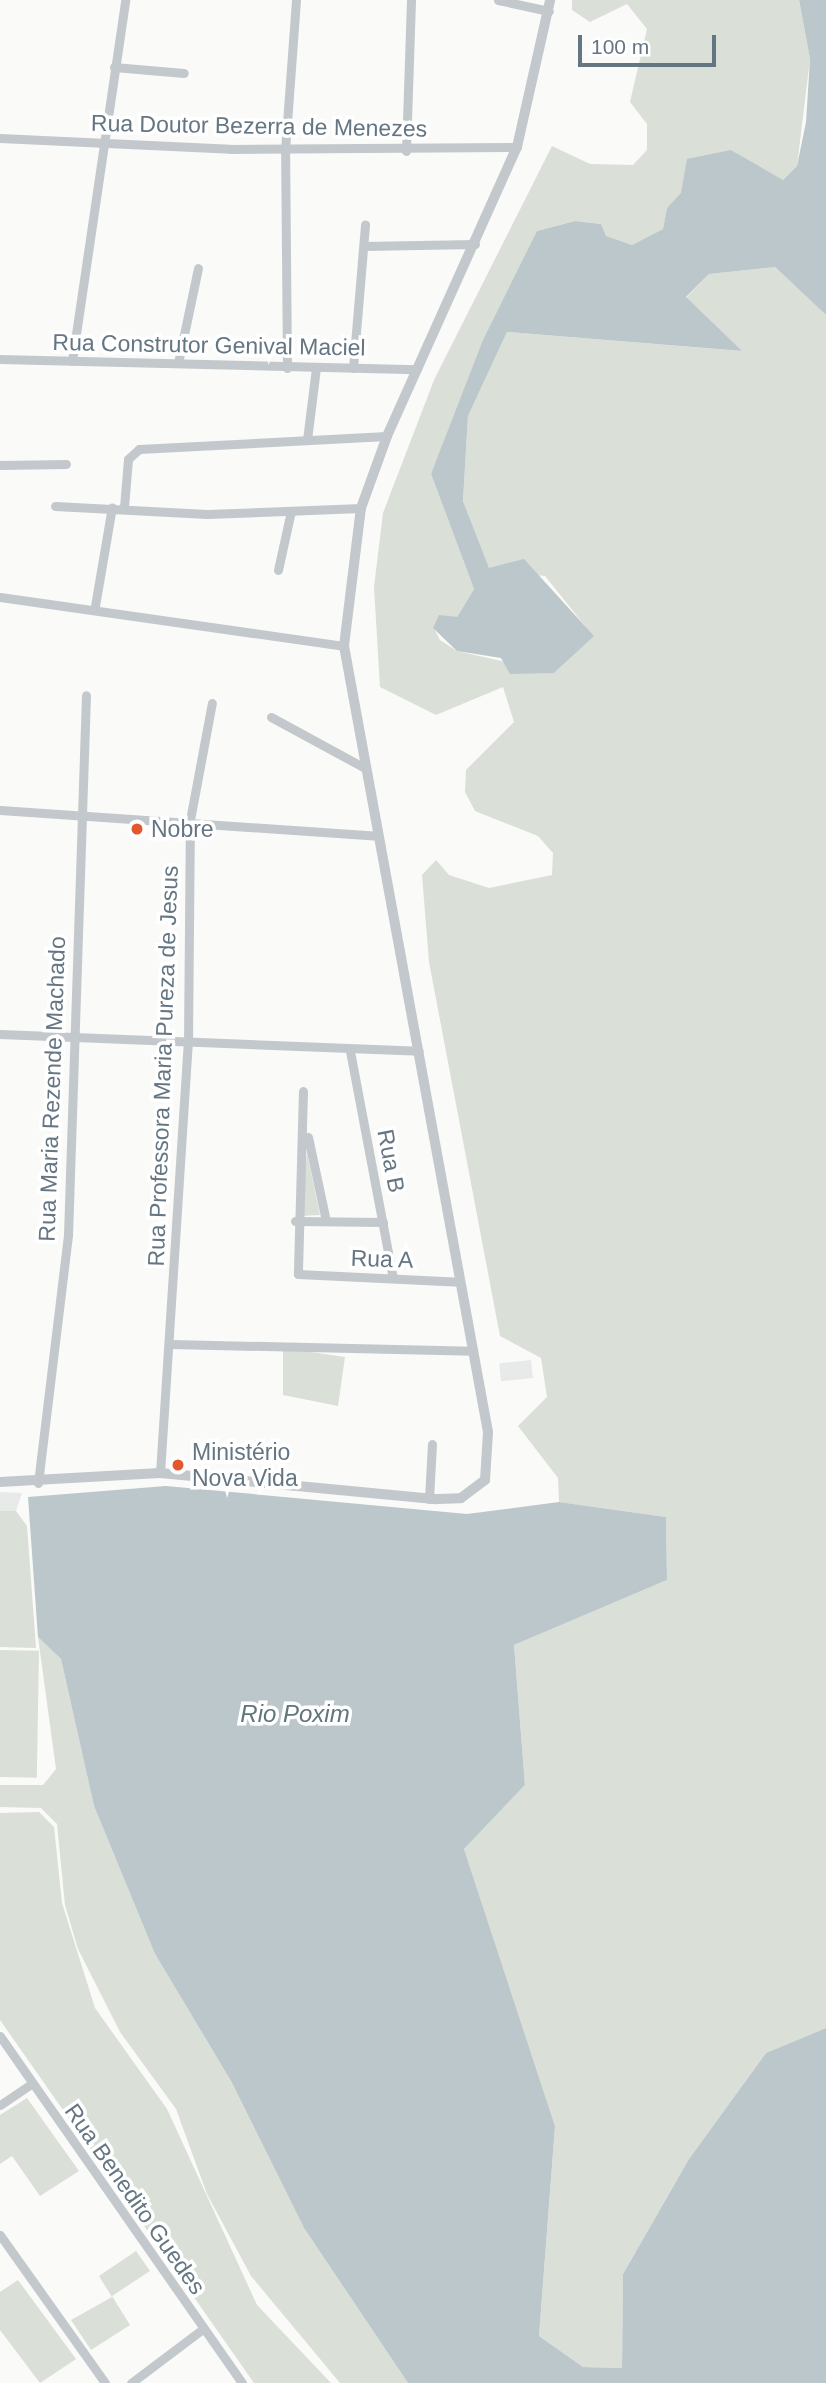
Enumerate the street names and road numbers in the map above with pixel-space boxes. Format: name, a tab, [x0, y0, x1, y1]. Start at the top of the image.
street label: Rua Doutor Bezerra de Menezes	[91, 109, 427, 143]
street label: Rua Construtor Genival Maciel	[52, 328, 366, 362]
street label: Rua Professora Maria Pureza de Jesus	[142, 865, 184, 1267]
street label: Rua Maria Rezende Machado	[33, 936, 71, 1242]
street label: Rua B	[371, 1127, 411, 1195]
street label: Rua A	[350, 1244, 414, 1274]
street label: Rua Benedito Guedes	[59, 2098, 211, 2300]

